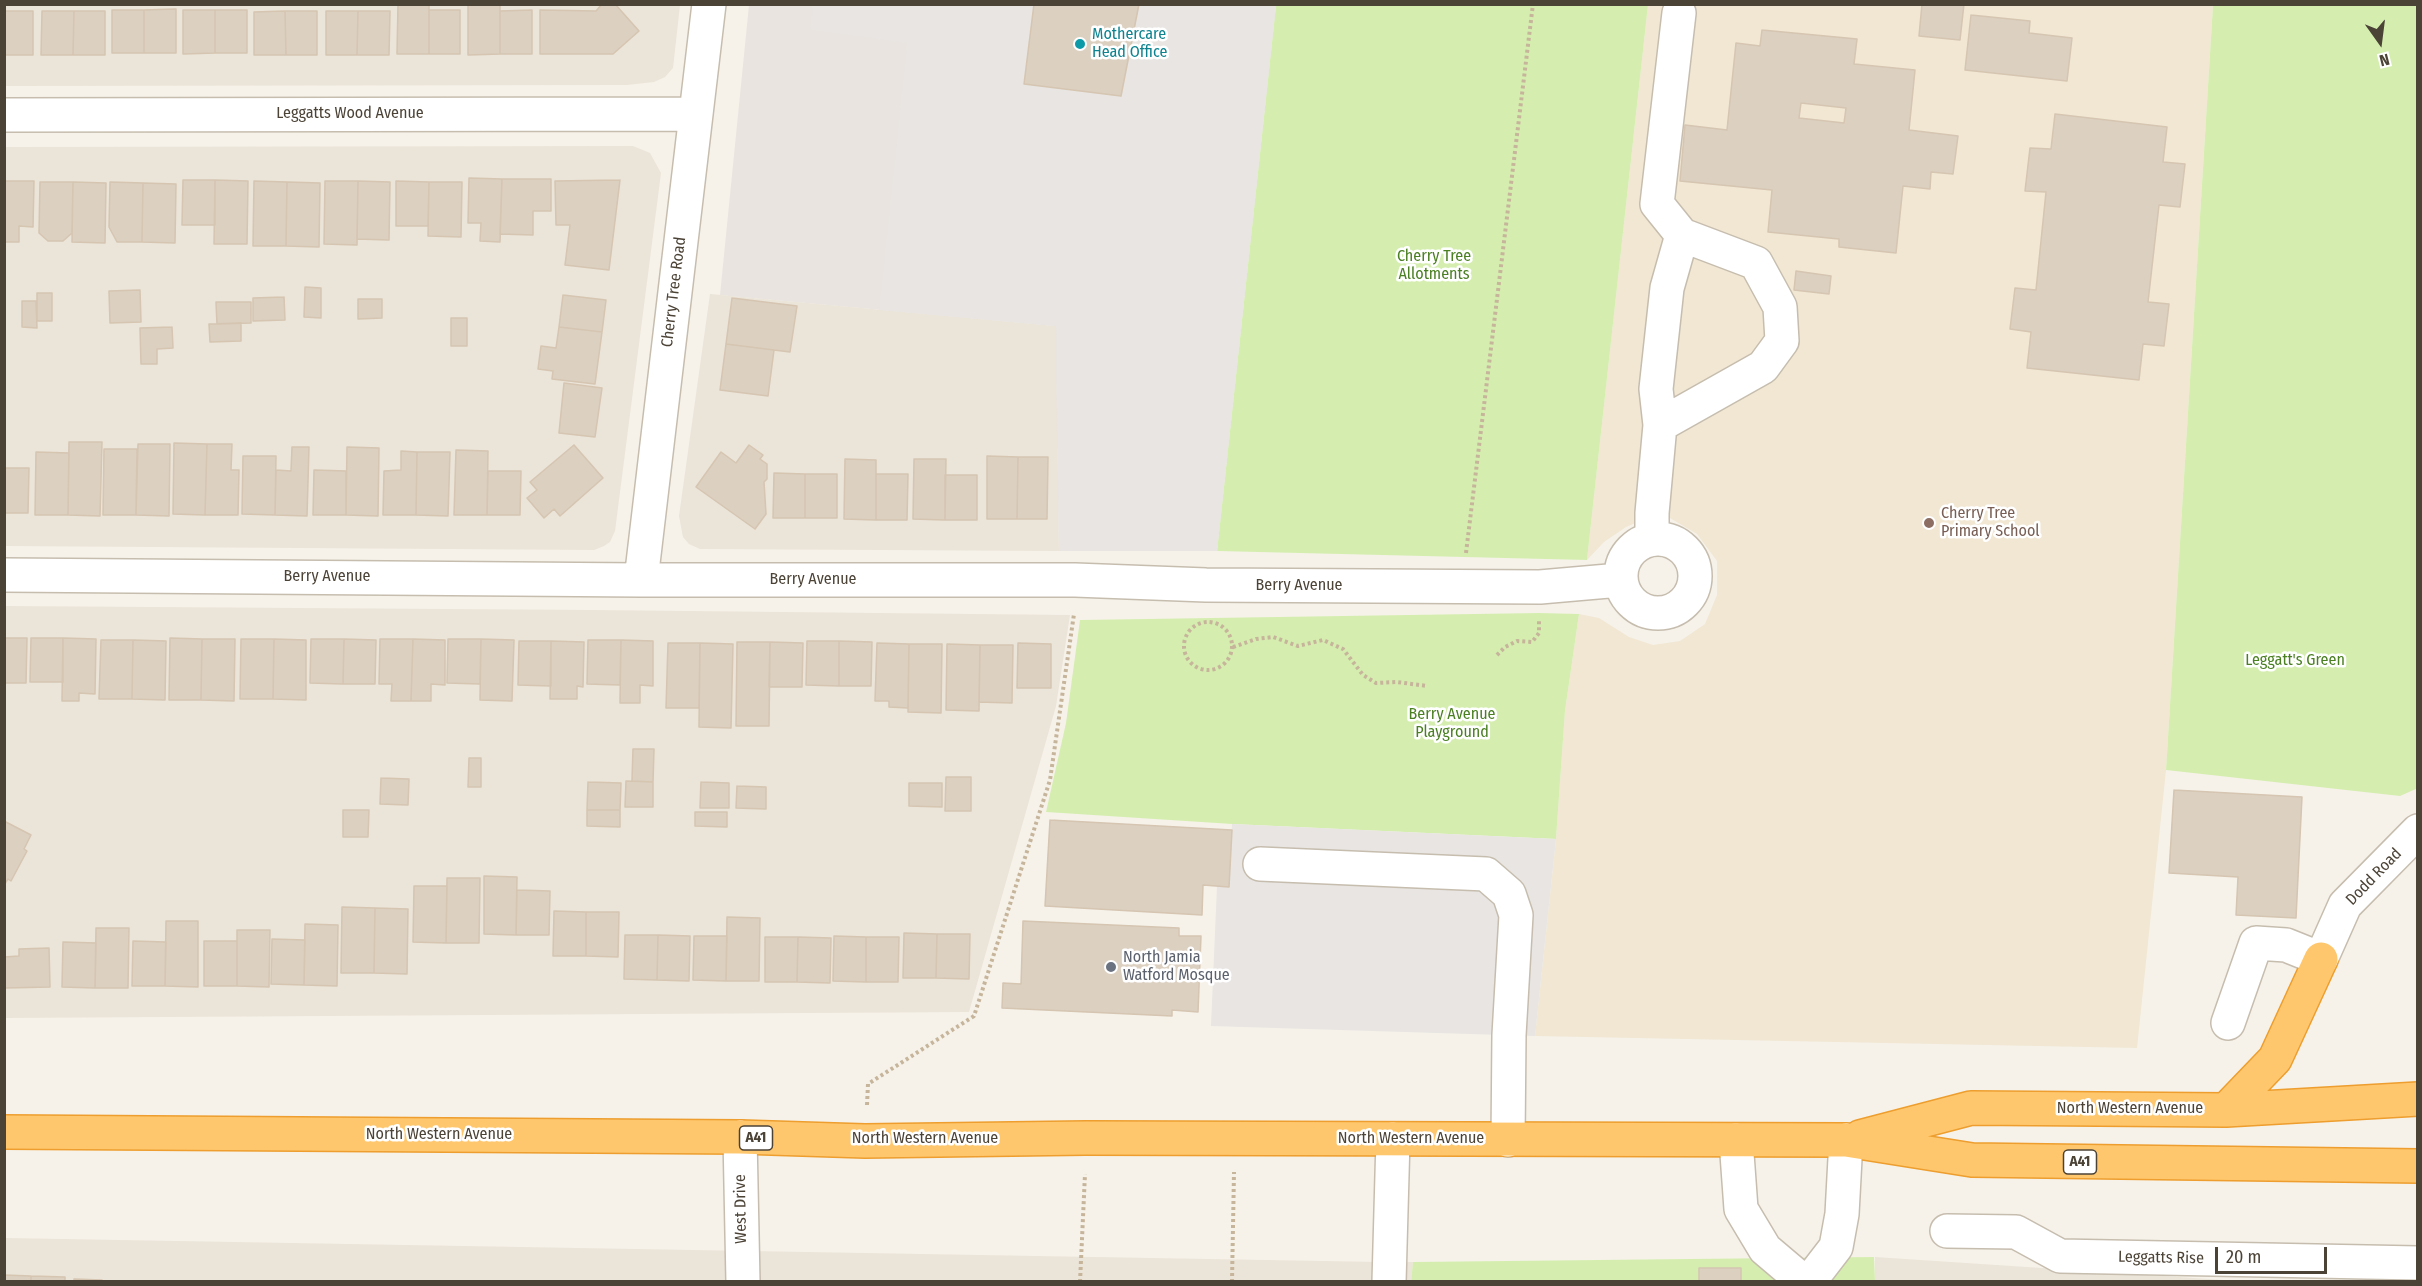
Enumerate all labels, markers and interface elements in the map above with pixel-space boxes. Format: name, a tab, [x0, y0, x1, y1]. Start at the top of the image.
north arrow	[2350, 12, 2410, 72]
place label: Mothercare Head Office	[1092, 25, 1167, 63]
marker: Mothercare Head Office	[1073, 37, 1087, 51]
text: N	[2378, 50, 2391, 70]
street label: Leggatts Wood Avenue	[276, 104, 424, 124]
street label: Cherry Tree Road	[658, 236, 690, 348]
park label: Cherry Tree Allotments	[1397, 247, 1471, 285]
place label: Cherry Tree Primary School	[1941, 504, 2040, 542]
marker: Cherry Tree Primary School	[1922, 516, 1936, 530]
street label: Berry Avenue	[284, 567, 370, 587]
street label: Berry Avenue	[770, 570, 856, 590]
street label: Berry Avenue	[1256, 576, 1342, 596]
park label: Leggatt's Green	[2245, 651, 2345, 671]
park label: Berry Avenue Playground	[1409, 705, 1495, 743]
street label: Dodd Road	[2342, 845, 2406, 909]
place label: North Jamia Watford Mosque	[1123, 948, 1230, 986]
marker: North Jamia Watford Mosque	[1104, 960, 1118, 974]
street label: North Western Avenue	[2057, 1099, 2203, 1119]
street label: North Western Avenue	[366, 1125, 512, 1145]
road number: A41	[740, 1126, 772, 1150]
street label: North Western Avenue	[852, 1129, 998, 1149]
street label: North Western Avenue	[1338, 1129, 1484, 1149]
road number: A41	[2064, 1150, 2096, 1174]
street label: West Drive	[731, 1174, 751, 1244]
scale bar	[2218, 1235, 2330, 1273]
text: 20 m	[2226, 1246, 2261, 1268]
street label: Leggatts Rise	[2118, 1248, 2204, 1268]

